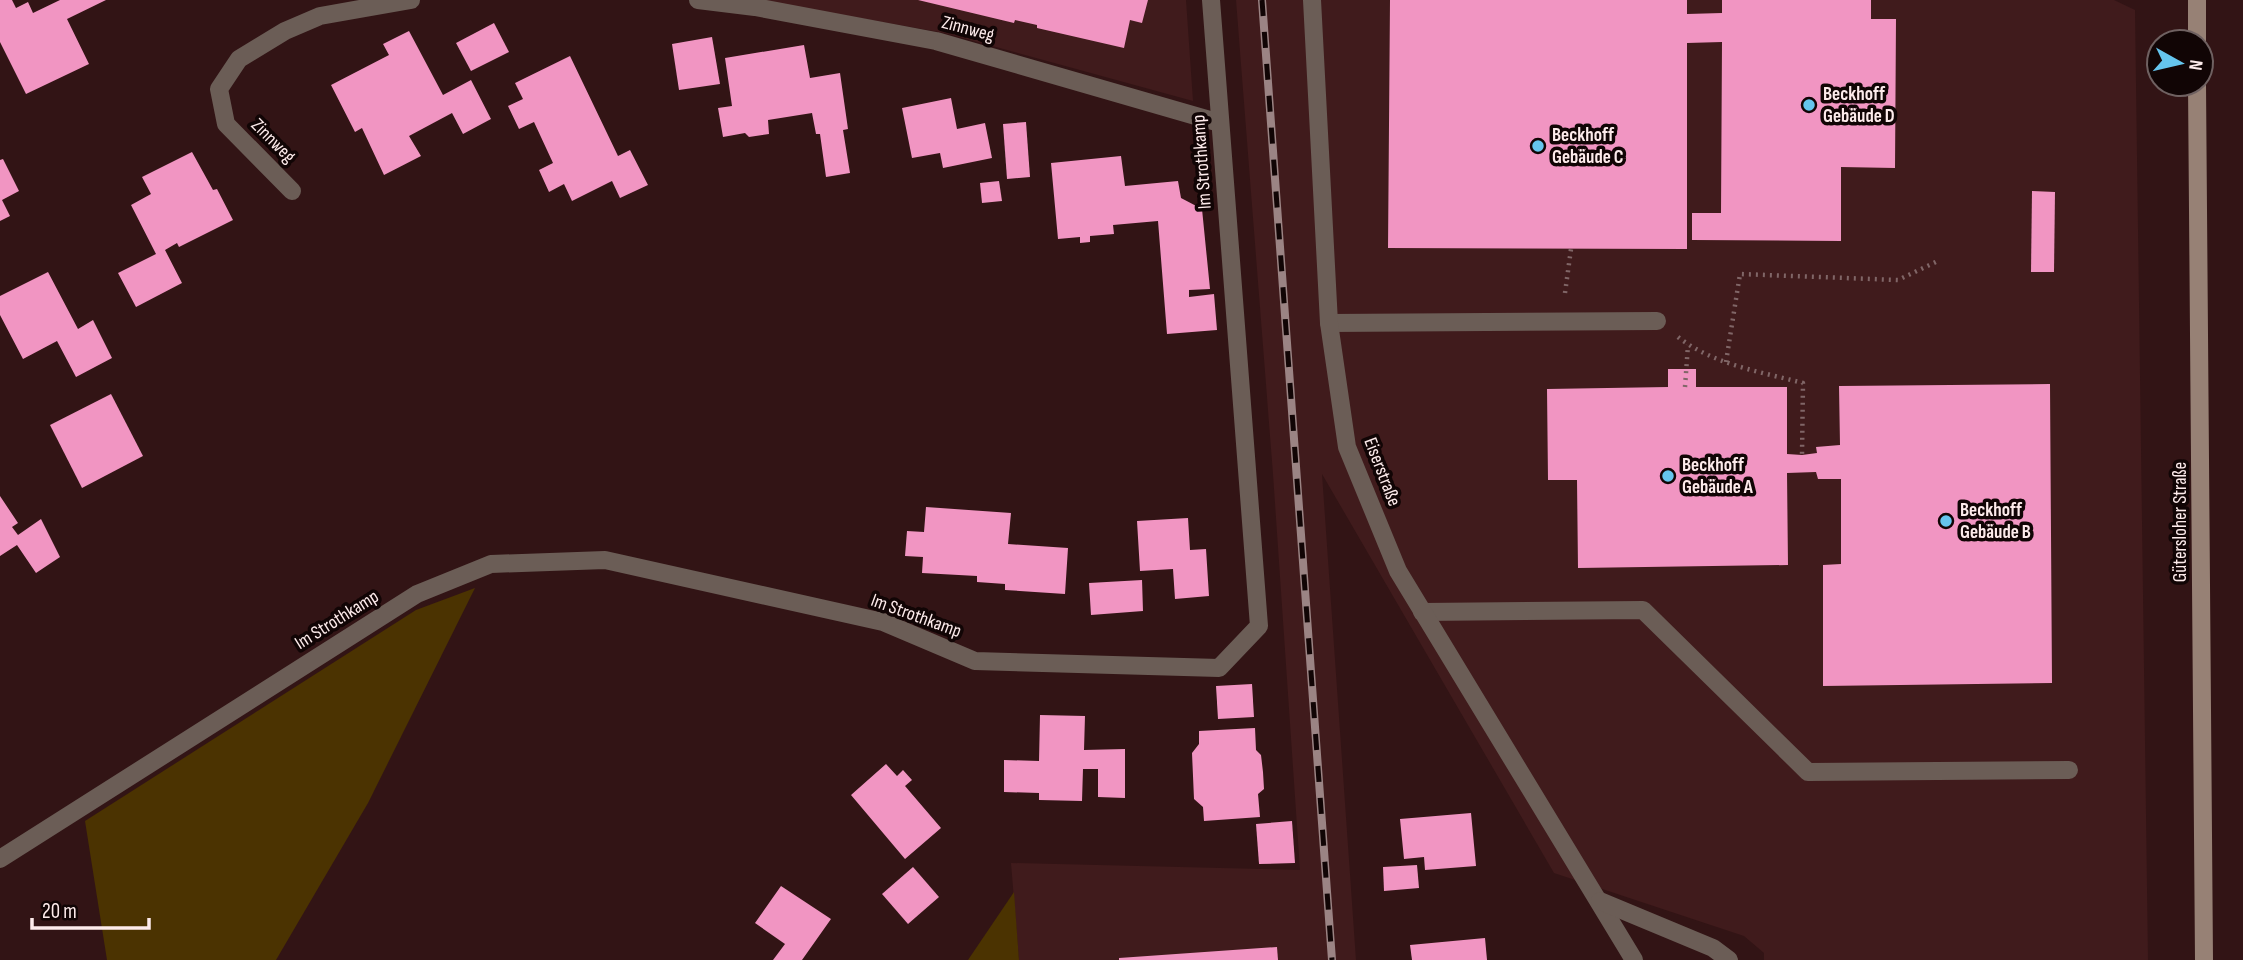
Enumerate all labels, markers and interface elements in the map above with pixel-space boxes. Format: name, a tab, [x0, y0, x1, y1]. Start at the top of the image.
street label: Zinnweg	[939, 11, 997, 47]
north arrow	[2145, 28, 2215, 98]
text: N	[2183, 59, 2207, 72]
place label: Beckhoff Gebäude D	[1823, 83, 1895, 128]
marker: Beckhoff Gebäude D	[1801, 97, 1817, 113]
street label: Zinnweg	[246, 114, 300, 168]
street label: Im Strothkamp	[1187, 114, 1217, 210]
place label: Beckhoff Gebäude C	[1552, 124, 1624, 169]
marker: Beckhoff Gebäude C	[1530, 138, 1546, 154]
street label: Eiserstraße	[1358, 434, 1406, 510]
place label: Beckhoff Gebäude A	[1682, 454, 1754, 499]
street label: Gütersloher Straße	[2169, 462, 2192, 582]
marker: Beckhoff Gebäude A	[1660, 468, 1676, 484]
place label: Beckhoff Gebäude B	[1960, 499, 2031, 544]
marker: Beckhoff Gebäude B	[1938, 513, 1954, 529]
street label: Im Strothkamp	[291, 585, 383, 655]
street label: Im Strothkamp	[868, 589, 964, 643]
scale bar	[32, 886, 149, 930]
text: 20 m	[42, 899, 77, 924]

